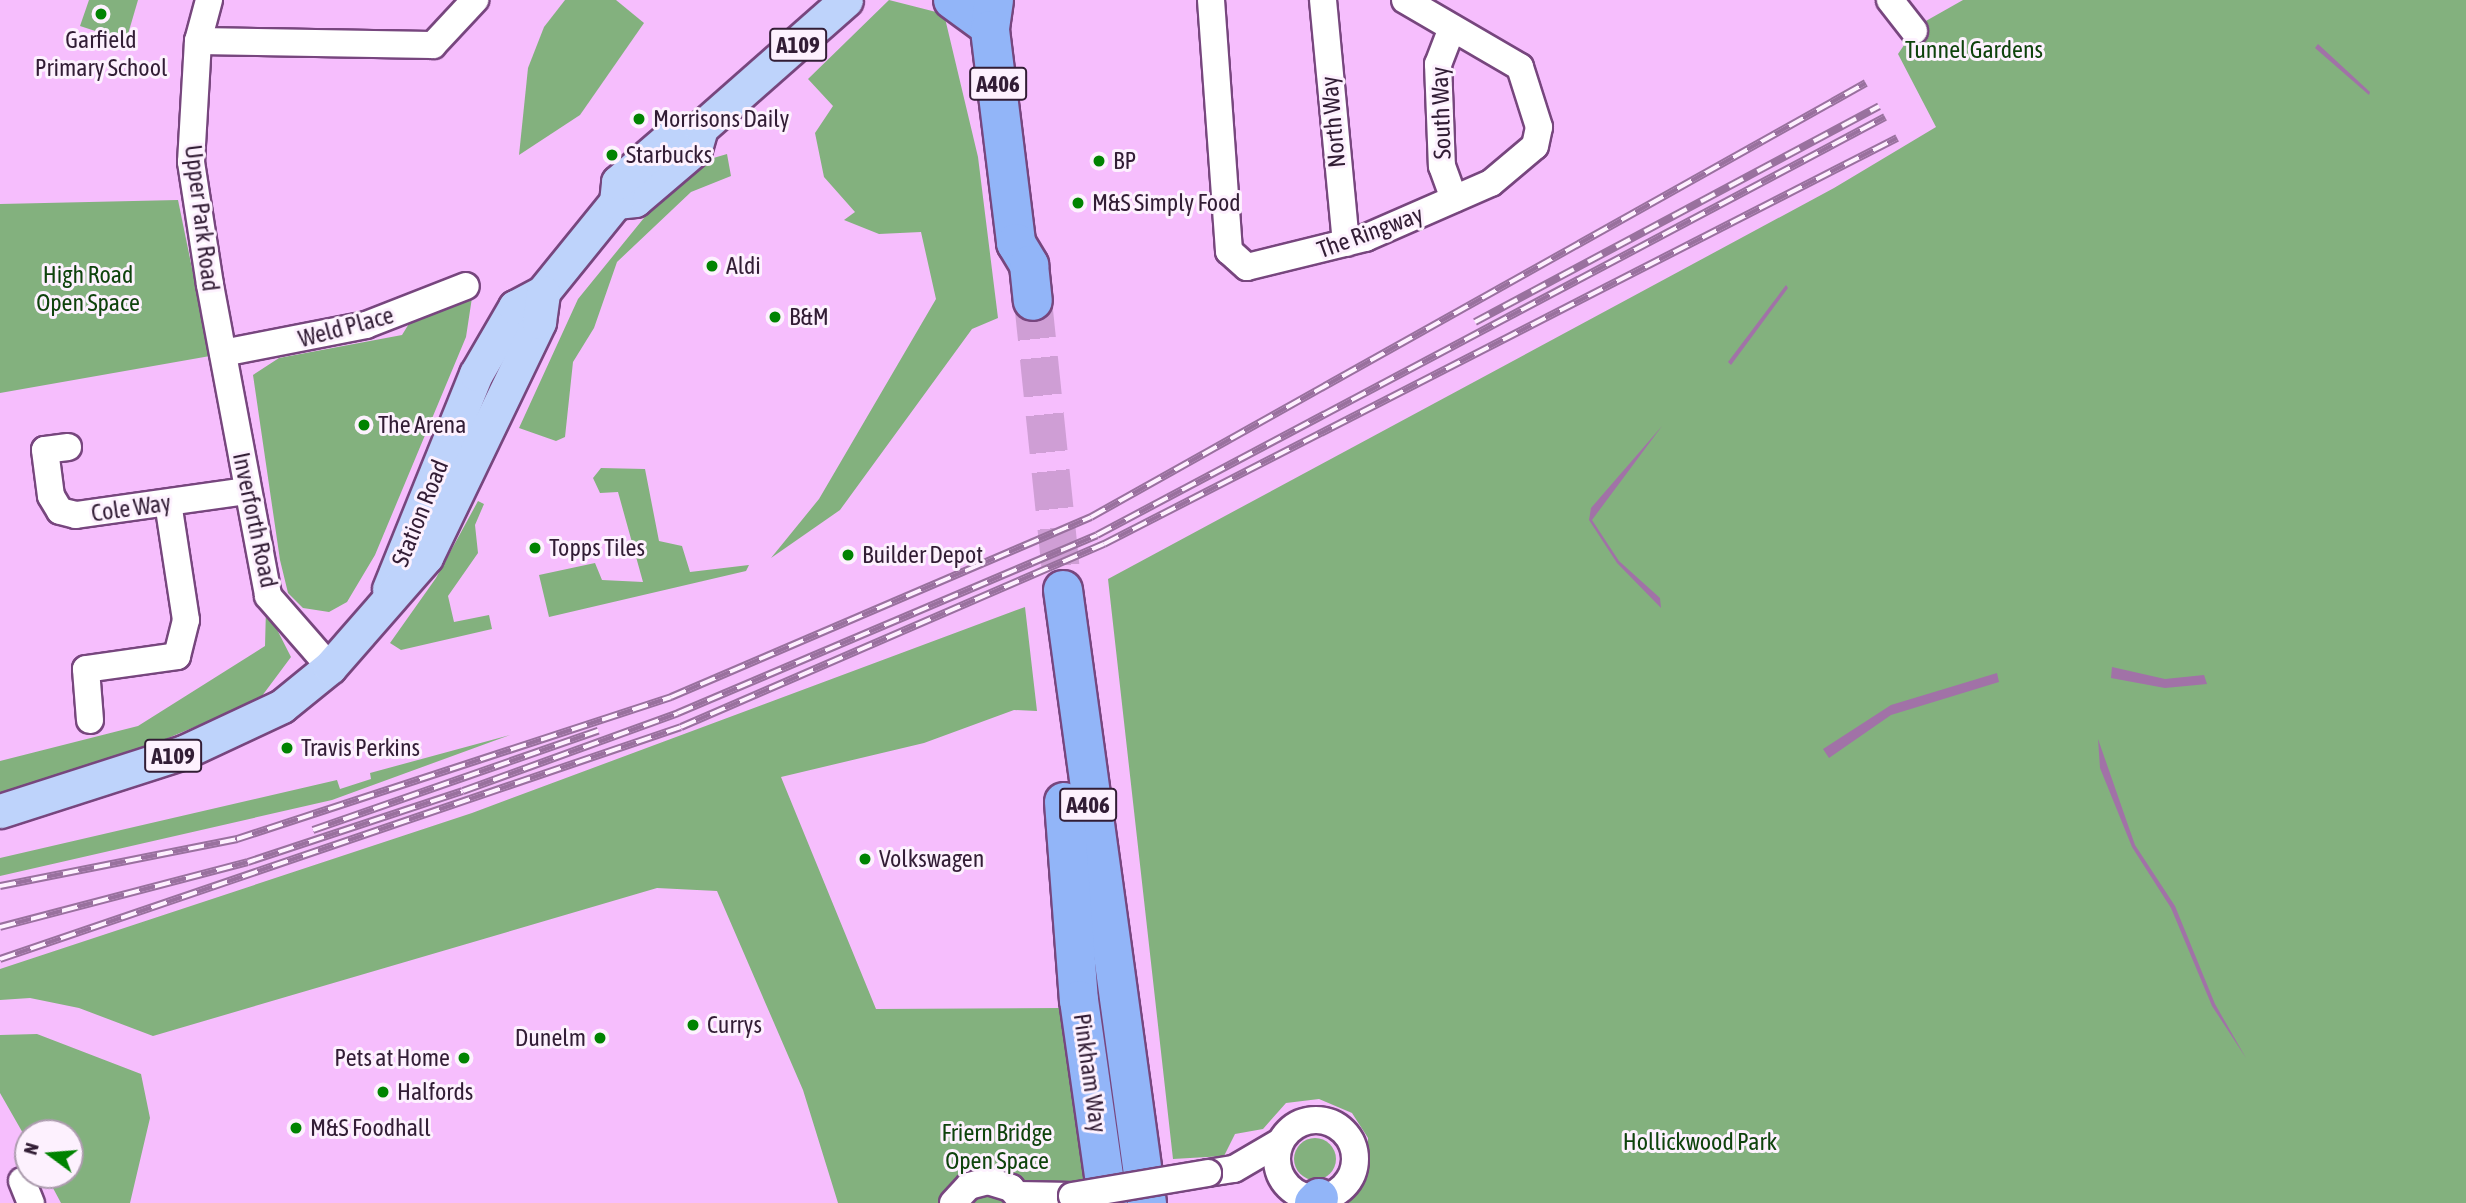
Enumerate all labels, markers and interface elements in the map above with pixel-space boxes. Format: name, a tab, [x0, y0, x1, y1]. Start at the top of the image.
marker: Garfield Primary School	[93, 6, 109, 22]
place label: Garfield Primary School	[35, 26, 167, 82]
road number: A109	[768, 26, 828, 64]
park label: Tunnel Gardens	[1905, 36, 2043, 64]
road number: A406	[968, 64, 1028, 104]
street label: South Way	[1425, 66, 1457, 160]
street label: North Way	[1315, 75, 1351, 169]
place label: Morrisons Daily	[653, 105, 789, 133]
marker: Morrisons Daily	[631, 111, 647, 127]
place label: Starbucks	[626, 141, 712, 169]
street label: Upper Park Road	[179, 143, 225, 293]
marker: Starbucks	[604, 147, 620, 163]
place label: BP	[1113, 147, 1136, 175]
marker: BP	[1091, 153, 1107, 169]
place label: M&S Simply Food	[1092, 189, 1241, 217]
marker: M&S Simply Food	[1070, 195, 1086, 211]
street label: The Ringway	[1313, 200, 1427, 264]
place label: Aldi	[726, 252, 761, 280]
marker: Aldi	[704, 258, 720, 274]
park label: High Road Open Space	[36, 261, 140, 317]
street label: Weld Place	[295, 300, 397, 354]
place label: B&M	[789, 303, 829, 331]
marker: B&M	[767, 309, 783, 325]
place label: The Arena	[378, 411, 466, 439]
marker: The Arena	[356, 417, 372, 433]
street label: Inverforth Road	[227, 450, 283, 590]
street label: Station Road	[386, 455, 454, 571]
street label: Cole Way	[89, 488, 173, 528]
place label: Topps Tiles	[549, 534, 645, 562]
marker: Topps Tiles	[527, 540, 543, 556]
place label: Builder Depot	[862, 541, 983, 569]
marker: Builder Depot	[840, 547, 856, 563]
place label: Travis Perkins	[301, 734, 420, 762]
road number: A109	[143, 736, 203, 776]
marker: Travis Perkins	[279, 740, 295, 756]
road number: A406	[1058, 786, 1118, 824]
place label: Volkswagen	[879, 845, 984, 873]
marker: Volkswagen	[857, 851, 873, 867]
place label: Currys	[707, 1011, 762, 1039]
street label: Pinkham Way	[1067, 1012, 1113, 1134]
marker: Currys	[685, 1017, 701, 1033]
place label: Dunelm	[515, 1024, 586, 1052]
marker: Dunelm	[592, 1030, 608, 1046]
place label: Pets at Home	[334, 1044, 450, 1072]
marker: Pets at Home	[456, 1050, 472, 1066]
place label: Halfords	[397, 1078, 473, 1106]
marker: Halfords	[375, 1084, 391, 1100]
place label: M&S Foodhall	[310, 1114, 431, 1142]
north arrow	[14, 1119, 84, 1189]
park label: Friern Bridge Open Space	[942, 1119, 1052, 1175]
marker: M&S Foodhall	[288, 1120, 304, 1136]
park label: Hollickwood Park	[1623, 1128, 1777, 1156]
text: N	[19, 1140, 43, 1157]

